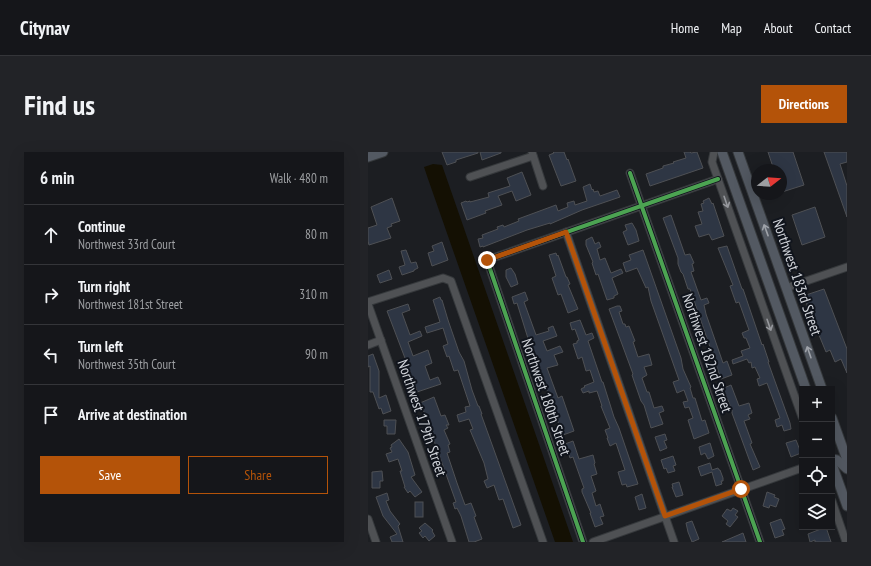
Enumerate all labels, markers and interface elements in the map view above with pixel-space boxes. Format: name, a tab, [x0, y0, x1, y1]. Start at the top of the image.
text: Citynav	[20, 16, 70, 40]
text: Home	[671, 19, 699, 37]
text: Map	[721, 19, 742, 37]
text: About	[764, 19, 793, 37]
text: Contact	[815, 19, 851, 37]
button: Directions	[761, 85, 847, 123]
text: Find us	[24, 86, 95, 123]
north arrow	[751, 164, 787, 200]
text: 6 min	[40, 167, 74, 189]
text: Walk · 480 m	[270, 170, 328, 187]
one-way arrow	[723, 196, 730, 209]
street label: Northwest 183rd Street	[769, 216, 826, 338]
text: Continue	[78, 217, 125, 236]
icon: ahead	[40, 224, 62, 246]
one-way arrow	[761, 224, 769, 236]
text: 80 m	[305, 226, 328, 243]
text: Northwest 33rd Court	[78, 236, 175, 253]
route end	[478, 251, 496, 269]
text: Turn right	[78, 277, 130, 296]
icon: right	[40, 284, 62, 306]
text: 310 m	[299, 286, 328, 303]
street label: Northwest 182nd Street	[678, 291, 737, 415]
text: Northwest 181st Street	[78, 296, 183, 313]
one-way arrow	[766, 319, 774, 331]
street label: Northwest 180th Street	[518, 336, 575, 458]
text: Turn left	[78, 337, 123, 356]
icon: left	[40, 344, 62, 366]
text: 90 m	[305, 346, 328, 363]
one-way arrow	[805, 346, 812, 359]
text: Northwest 35th Court	[78, 356, 175, 373]
street label: Northwest 179th Street	[394, 357, 451, 479]
map controls	[799, 386, 835, 530]
button: +	[799, 386, 835, 422]
icon: arrive	[40, 404, 62, 426]
text: Arrive at destination	[78, 405, 187, 424]
button: −	[799, 422, 835, 458]
button: Save	[40, 456, 180, 494]
button: Share	[188, 456, 328, 494]
button: locate	[799, 458, 835, 494]
route start	[732, 480, 750, 498]
button: layers	[799, 494, 835, 530]

